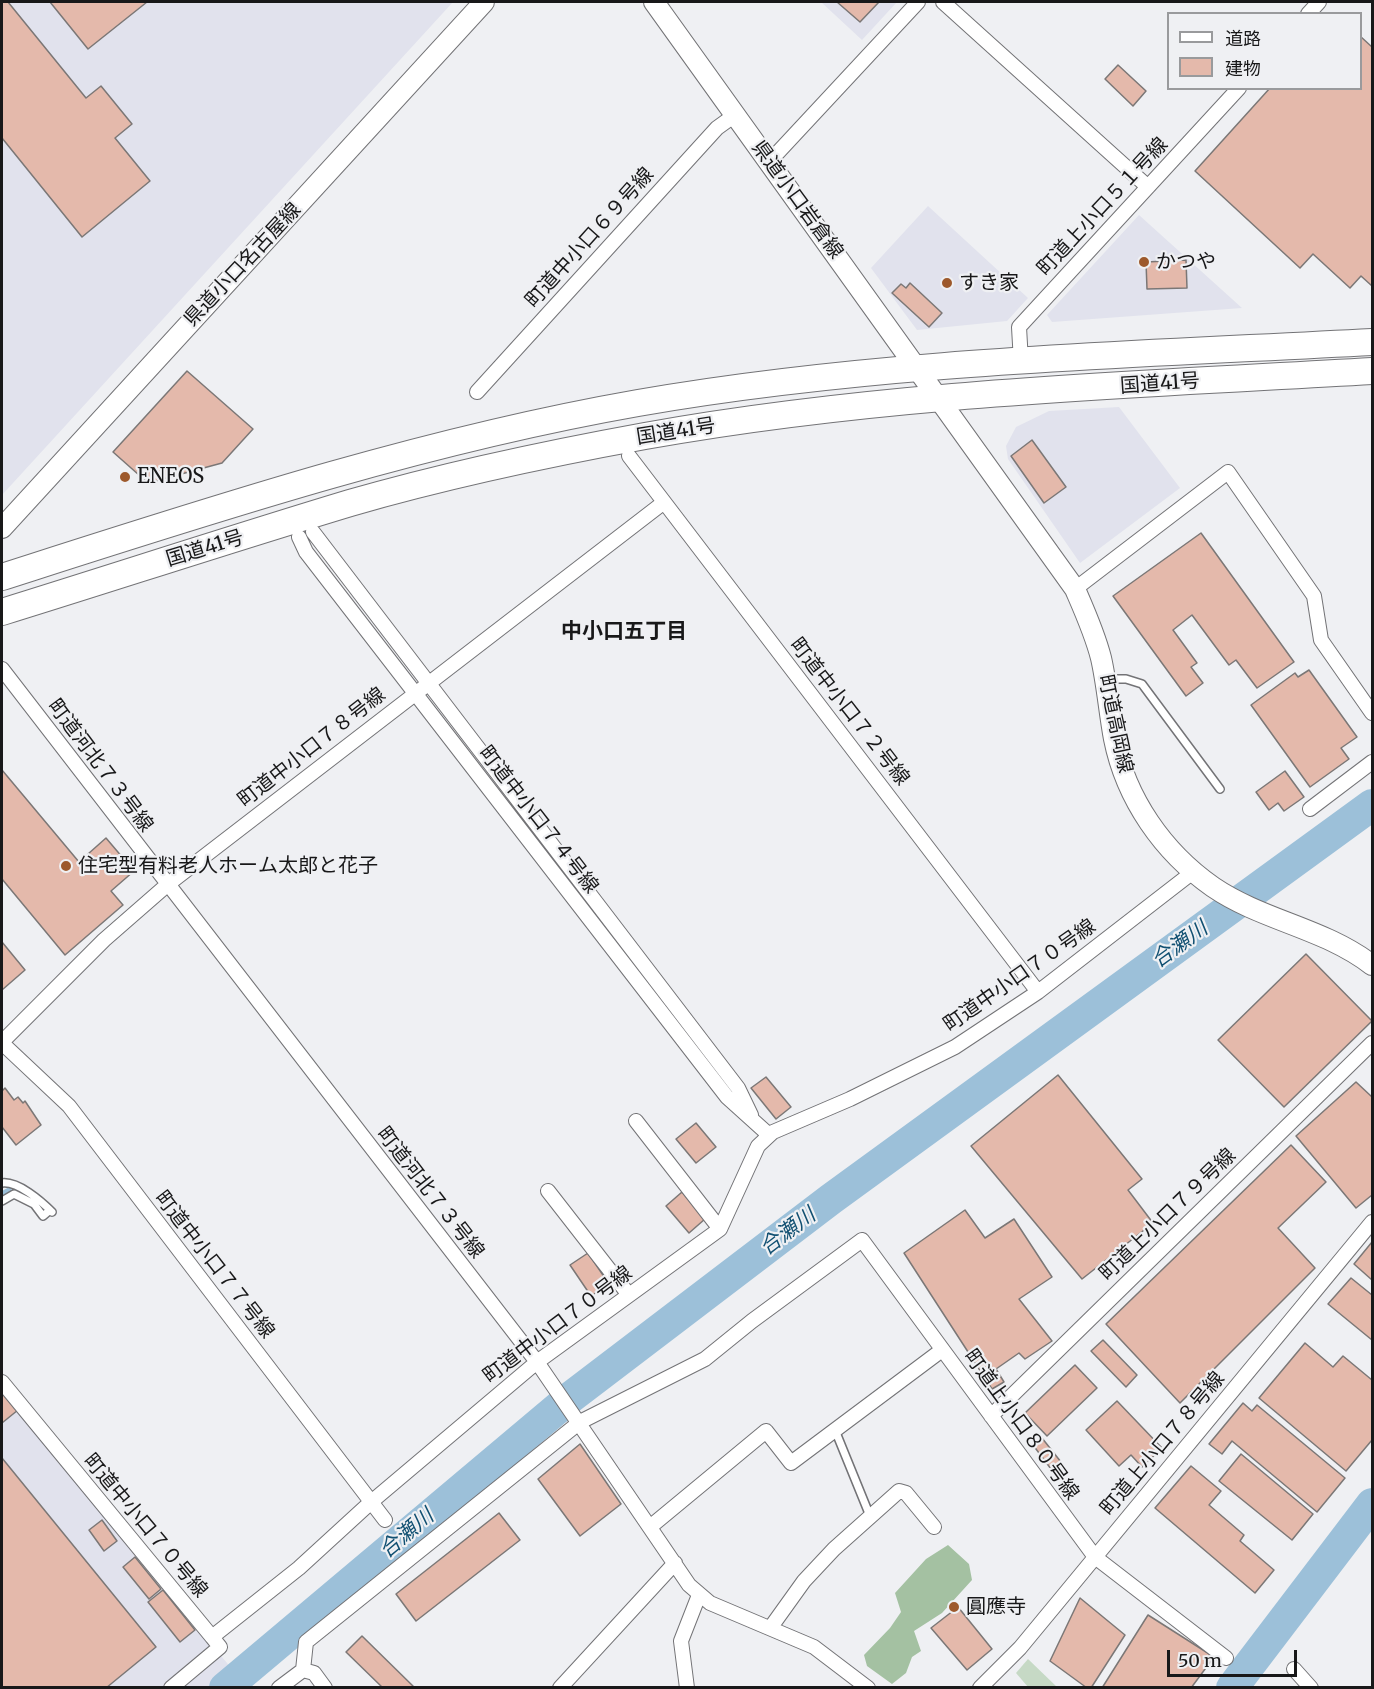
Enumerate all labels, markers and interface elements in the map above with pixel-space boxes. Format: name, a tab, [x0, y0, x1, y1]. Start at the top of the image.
legend	[1167, 12, 1362, 90]
text: 道路	[1225, 27, 1261, 50]
text: 建物	[1225, 57, 1261, 80]
street label: 町道上小口５１号線	[1033, 133, 1173, 281]
street label: 県道小口岩倉線	[746, 136, 848, 264]
street label: 町道中小口６９号線	[521, 163, 659, 313]
street label: 県道小口名古屋線	[180, 198, 306, 332]
place label: かつや	[1156, 250, 1216, 274]
marker: かつや	[1137, 255, 1151, 269]
place label: すき家	[959, 271, 1019, 295]
marker: すき家	[940, 276, 954, 290]
street label: 国道41号	[1119, 369, 1201, 399]
street label: 国道41号	[635, 414, 717, 450]
place label: ENEOS	[137, 465, 204, 489]
marker: ENEOS	[118, 470, 132, 484]
street label: 国道41号	[163, 526, 247, 572]
district label: 中小口五丁目	[561, 619, 687, 645]
street label: 町道中小口７２号線	[784, 634, 914, 790]
street label: 町道高岡線	[1093, 673, 1137, 775]
street label: 町道中小口７８号線	[234, 683, 390, 813]
street label: 町道河北７３号線	[42, 695, 158, 837]
street label: 町道中小口７４号線	[473, 742, 603, 898]
place label: 住宅型有料老人ホーム太郎と花子	[78, 854, 378, 878]
marker: 住宅型有料老人ホーム太郎と花子	[59, 859, 73, 873]
street label: 町道中小口７０号線	[939, 915, 1101, 1037]
water label: 合瀬川	[1147, 916, 1213, 974]
street label: 町道河北７３号線	[371, 1123, 489, 1263]
street label: 町道上小口７９号線	[1095, 1144, 1241, 1286]
street label: 町道中小口７７号線	[149, 1187, 279, 1343]
water label: 合瀬川	[755, 1203, 821, 1261]
street label: 町道中小口７０号線	[479, 1261, 637, 1389]
street label: 町道上小口８０号線	[958, 1345, 1084, 1505]
street label: 町道上小口７８号線	[1096, 1367, 1230, 1521]
street label: 町道中小口７０号線	[78, 1449, 212, 1603]
water label: 合瀬川	[375, 1504, 439, 1564]
place label: 圓應寺	[966, 1595, 1026, 1619]
marker: 圓應寺	[947, 1600, 961, 1614]
scale bar	[1170, 1638, 1300, 1676]
text: 50 m	[1178, 1649, 1222, 1672]

